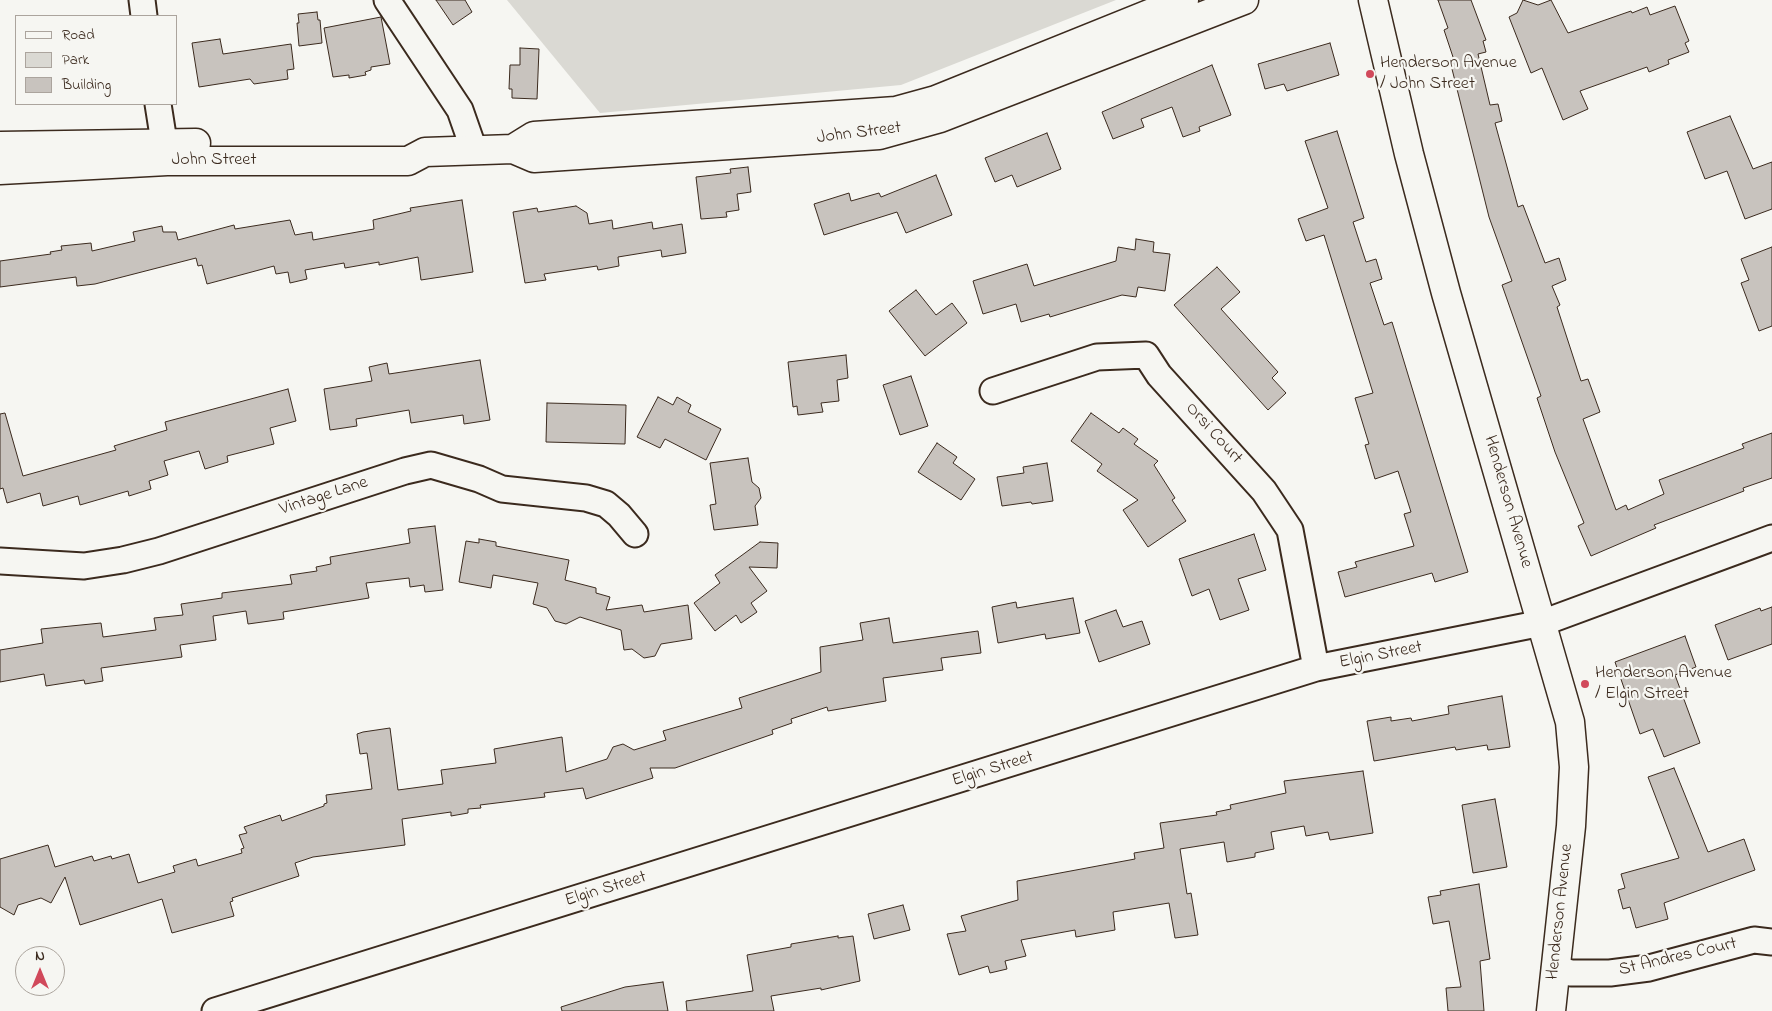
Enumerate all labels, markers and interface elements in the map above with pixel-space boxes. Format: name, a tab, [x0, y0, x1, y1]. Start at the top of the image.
legend	[15, 15, 178, 105]
text: Road	[62, 24, 95, 46]
text: Park	[62, 49, 89, 71]
place label: Henderson Avenue / John Street	[1380, 53, 1517, 96]
marker: Henderson Avenue / John Street	[1364, 68, 1376, 80]
text: Building	[62, 74, 111, 96]
street label: John Street	[816, 118, 902, 150]
street label: John Street	[172, 150, 256, 172]
street label: Orsi Court	[1180, 399, 1246, 469]
street label: Henderson Avenue	[1478, 433, 1536, 571]
street label: Vintage Lane	[277, 473, 371, 521]
street label: Elgin Street	[1338, 637, 1424, 675]
place label: Henderson Avenue / Elgin Street	[1595, 663, 1732, 706]
marker: Henderson Avenue / Elgin Street	[1579, 678, 1591, 690]
street label: Elgin Street	[950, 747, 1036, 793]
street label: Henderson Avenue	[1543, 843, 1579, 981]
street label: Elgin Street	[563, 867, 649, 913]
street label: St Andres Court	[1617, 934, 1739, 982]
north arrow	[15, 946, 65, 996]
text: N	[35, 946, 45, 967]

